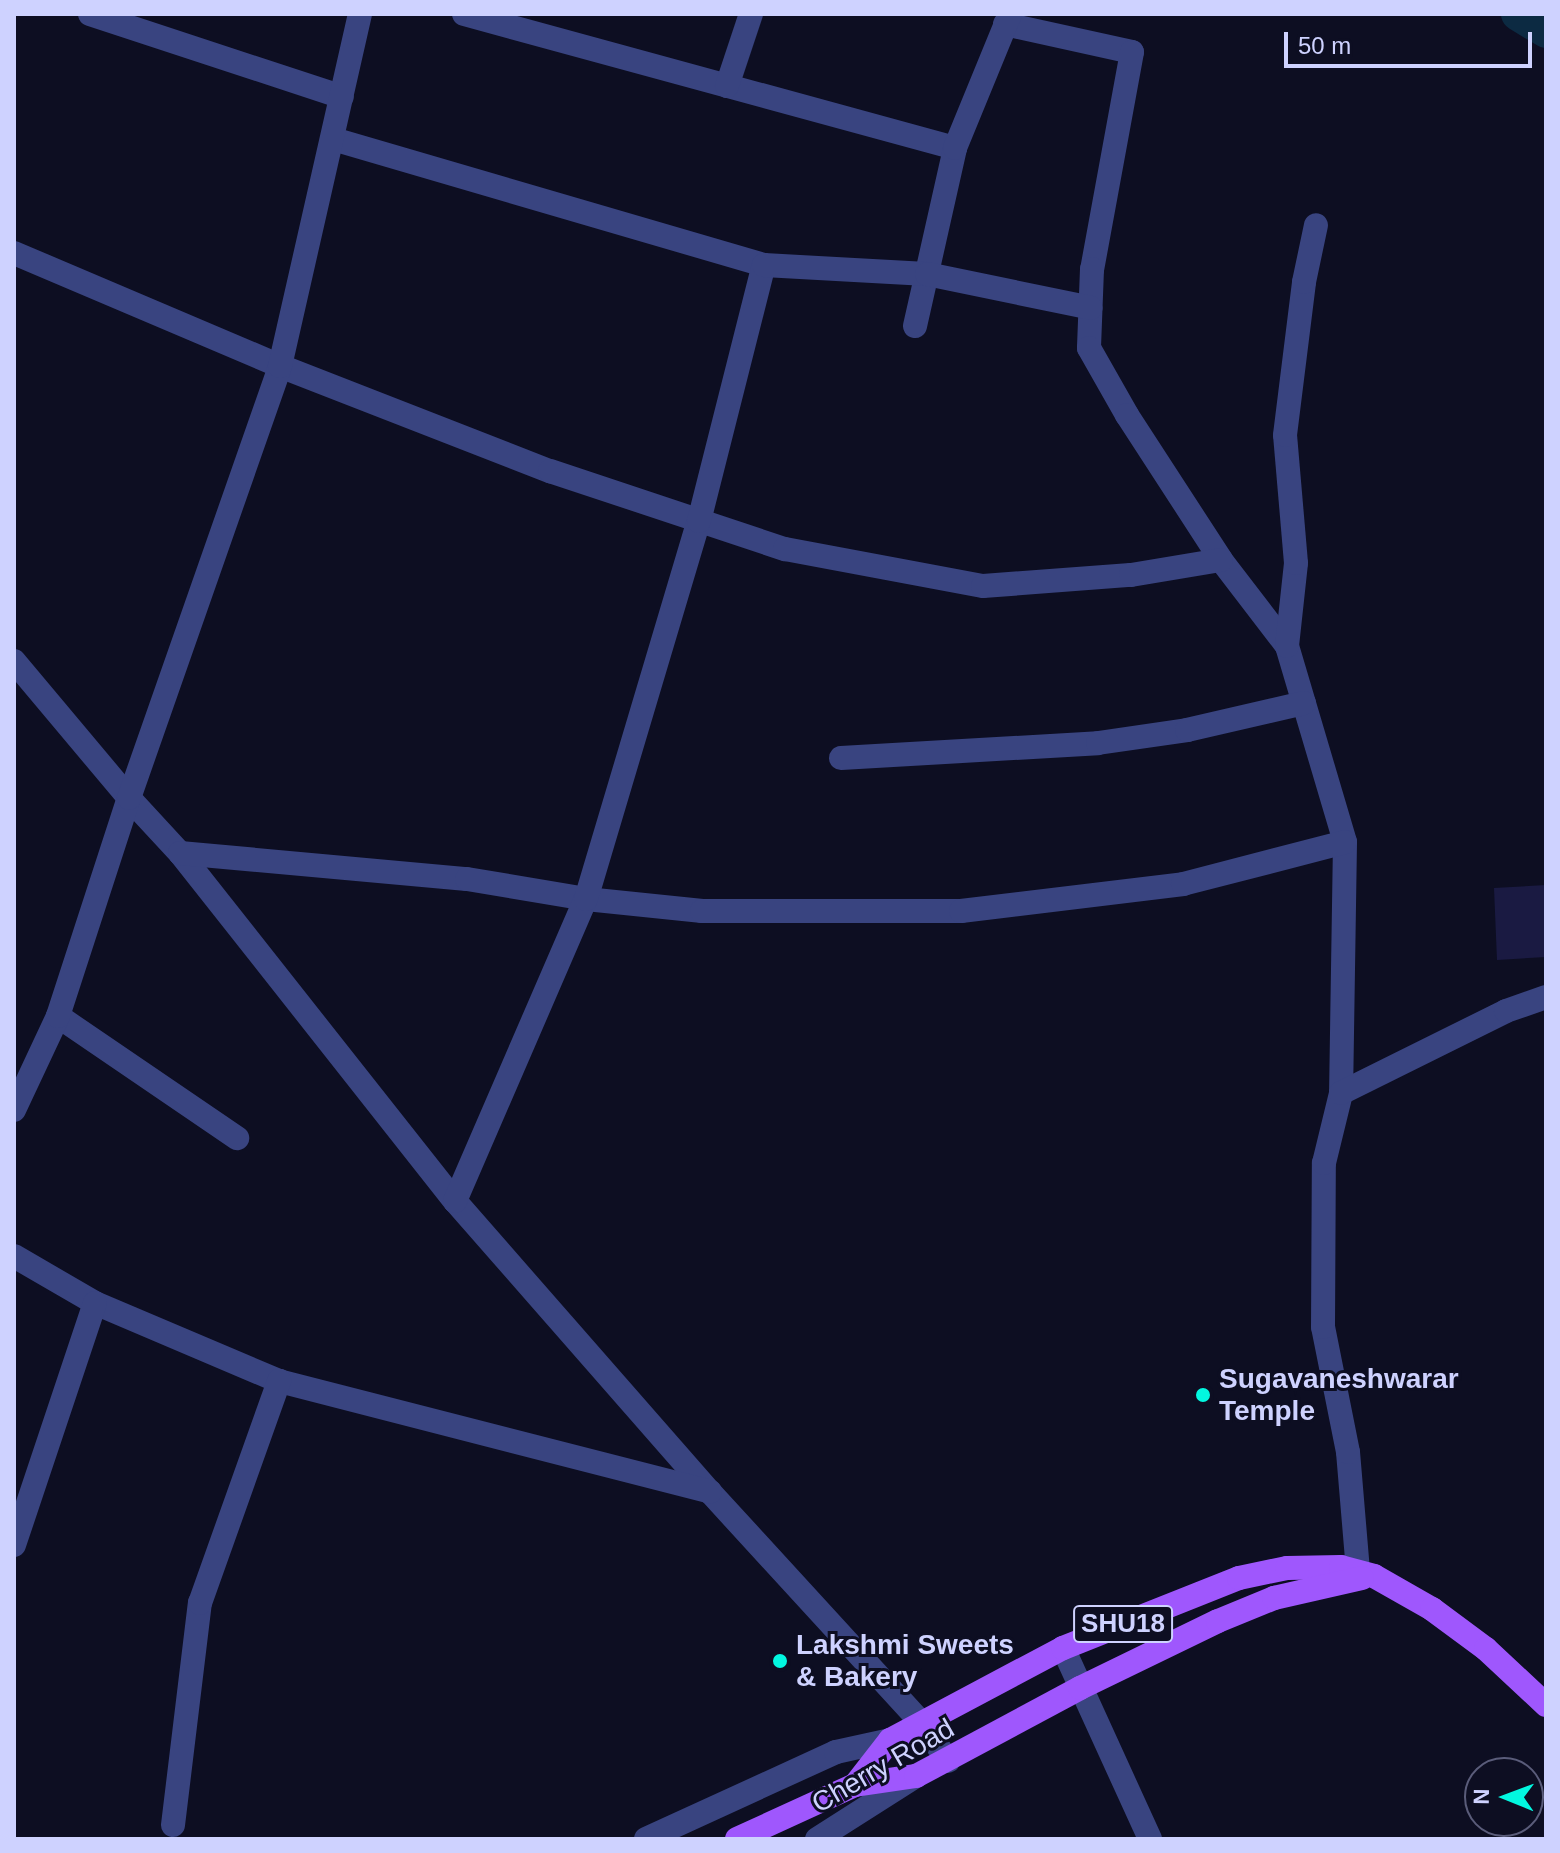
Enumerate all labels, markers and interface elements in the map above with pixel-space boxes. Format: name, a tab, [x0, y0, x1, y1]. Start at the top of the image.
scale bar	[1288, 16, 1536, 66]
text: 50 m	[1298, 32, 1351, 59]
place label: Sugavaneshwarar Temple	[1219, 1362, 1459, 1428]
marker: Sugavaneshwarar Temple	[1194, 1386, 1212, 1404]
road number: SHU18	[1073, 1602, 1173, 1646]
place label: Lakshmi Sweets & Bakery	[796, 1628, 1014, 1694]
marker: Lakshmi Sweets & Bakery	[771, 1652, 789, 1670]
street label: Cherry Road	[806, 1712, 960, 1820]
north arrow	[1464, 1757, 1544, 1837]
text: N	[1469, 1788, 1494, 1805]

